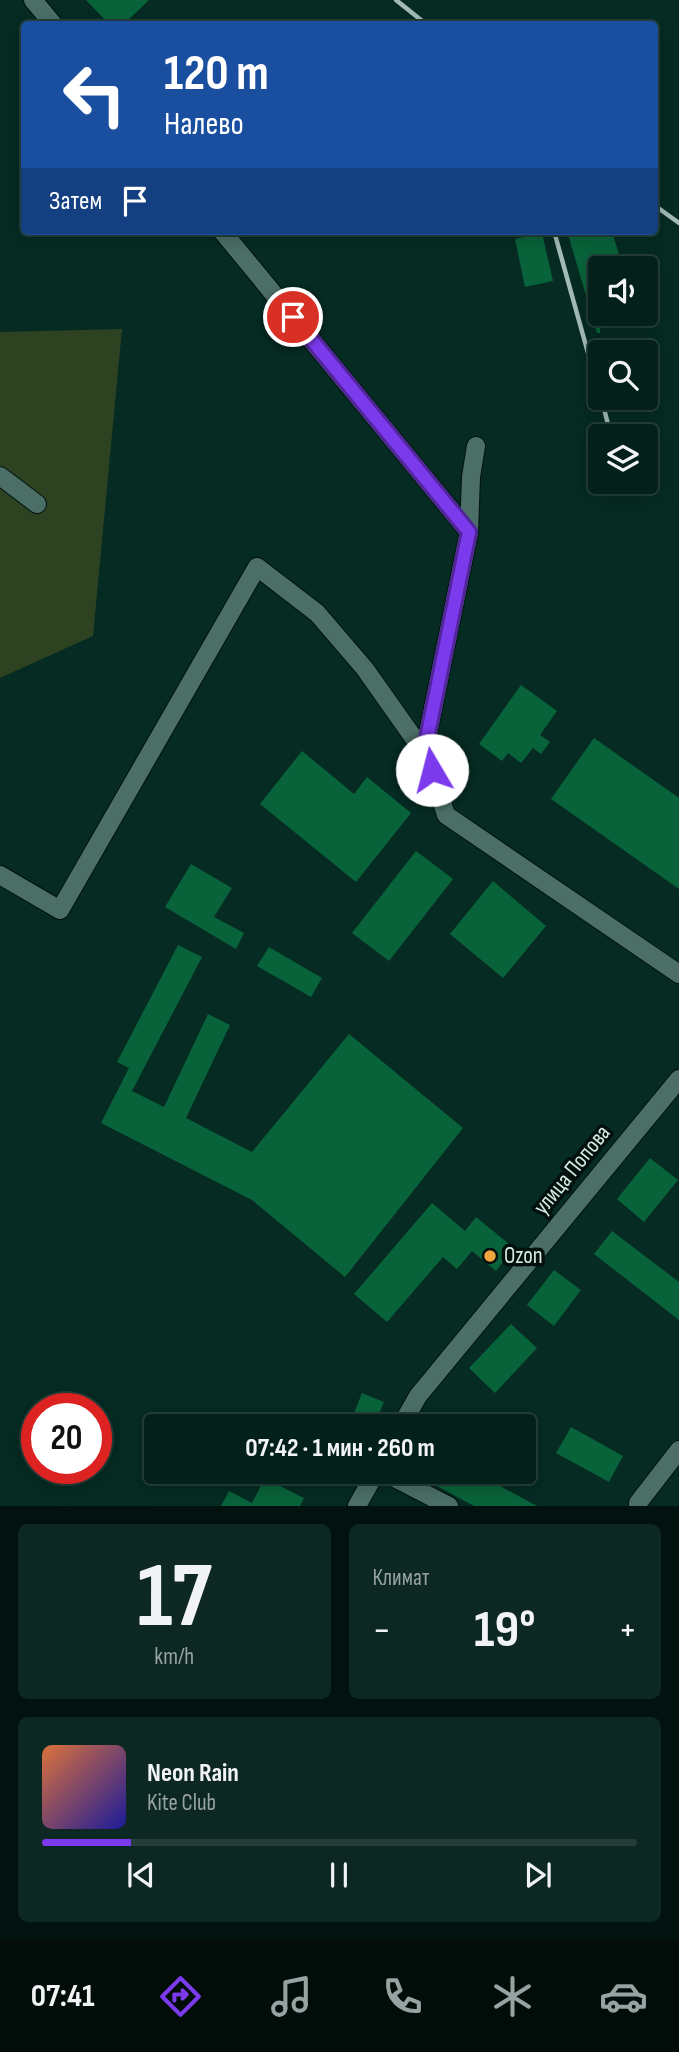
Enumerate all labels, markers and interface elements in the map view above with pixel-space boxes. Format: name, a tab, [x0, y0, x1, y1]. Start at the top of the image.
text: 120 m	[164, 45, 269, 104]
icon: left	[49, 49, 140, 140]
text: Налево	[164, 105, 244, 144]
icon: arrive	[116, 182, 154, 220]
text: Затем	[49, 186, 102, 217]
map controls	[588, 256, 658, 494]
button: sound	[588, 256, 658, 326]
pin	[263, 287, 323, 347]
icon: arrive	[274, 298, 312, 336]
button: search	[588, 340, 658, 410]
button: layers	[588, 424, 658, 494]
position arrow	[395, 733, 469, 807]
street label: улица Попова	[527, 1120, 617, 1220]
place label: Ozon	[504, 1242, 543, 1270]
marker: Ozon	[482, 1248, 498, 1264]
speed limit sign: 20	[21, 1393, 112, 1484]
text: 07:42 · 1 мин · 260 m	[245, 1433, 435, 1464]
text: 17	[137, 1543, 212, 1652]
text: Климат	[373, 1564, 430, 1592]
text: 19°	[474, 1599, 535, 1662]
text: −	[373, 1608, 391, 1653]
text: +	[618, 1608, 637, 1653]
text: km/h	[154, 1643, 194, 1671]
text: Neon Rain	[147, 1758, 239, 1789]
text: Kite Club	[147, 1789, 216, 1817]
icon: previous	[122, 1856, 160, 1894]
icon: pause	[320, 1856, 358, 1894]
icon: next	[519, 1856, 557, 1894]
icon: directions	[156, 1972, 205, 2021]
icon: music	[267, 1972, 316, 2021]
icon: phone	[378, 1972, 427, 2021]
icon: climate	[488, 1972, 537, 2021]
icon: car	[599, 1972, 648, 2021]
text: 07:41	[31, 1977, 94, 2016]

